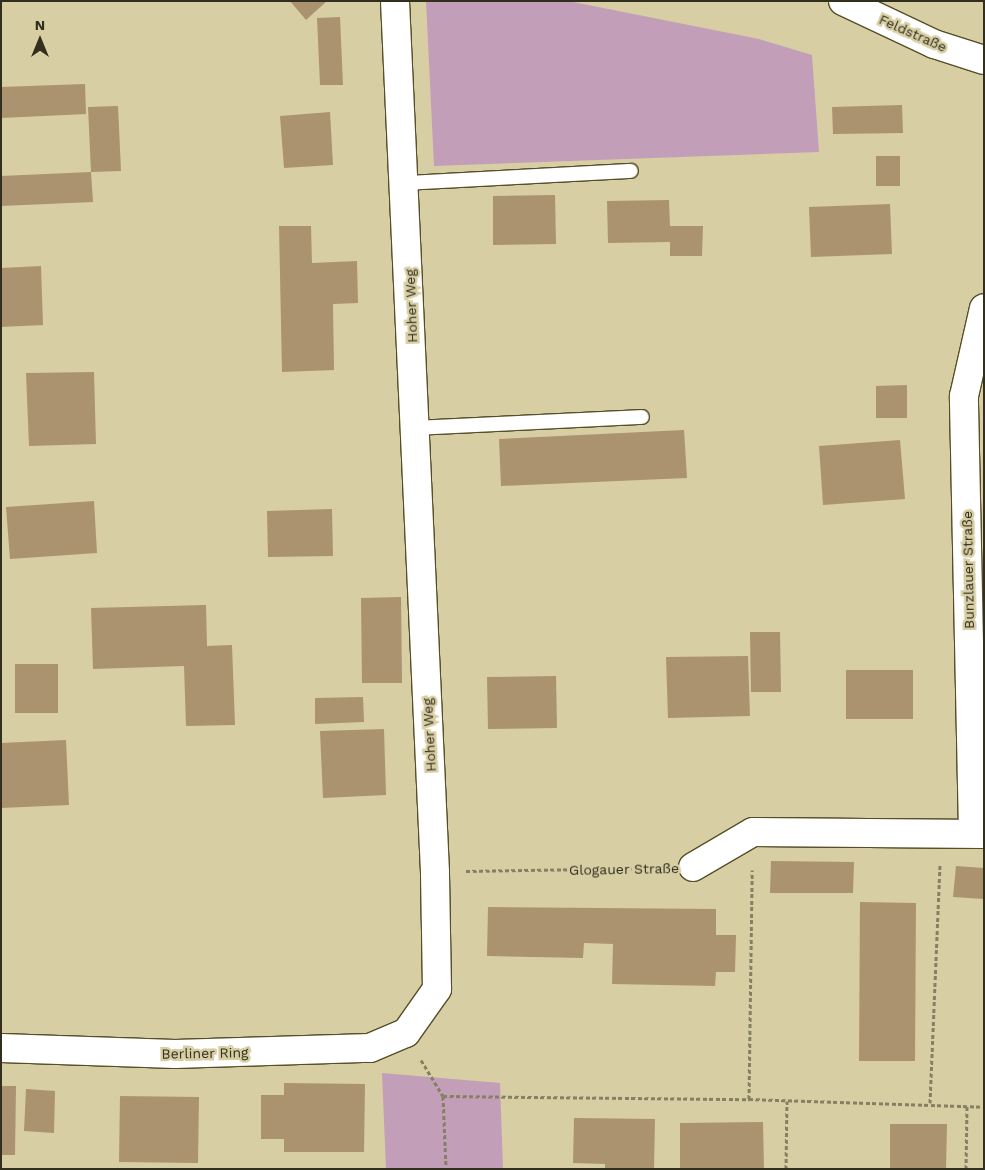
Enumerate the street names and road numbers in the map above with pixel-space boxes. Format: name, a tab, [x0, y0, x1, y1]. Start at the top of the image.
street label: Feldstraße	[877, 11, 949, 55]
street label: Hoher Weg	[401, 269, 421, 343]
street label: Bunzlauer Straße	[959, 511, 977, 629]
street label: Hoher Weg	[419, 697, 439, 773]
street label: Glogauer Straße	[569, 860, 679, 878]
street label: Berliner Ring	[161, 1044, 249, 1062]

